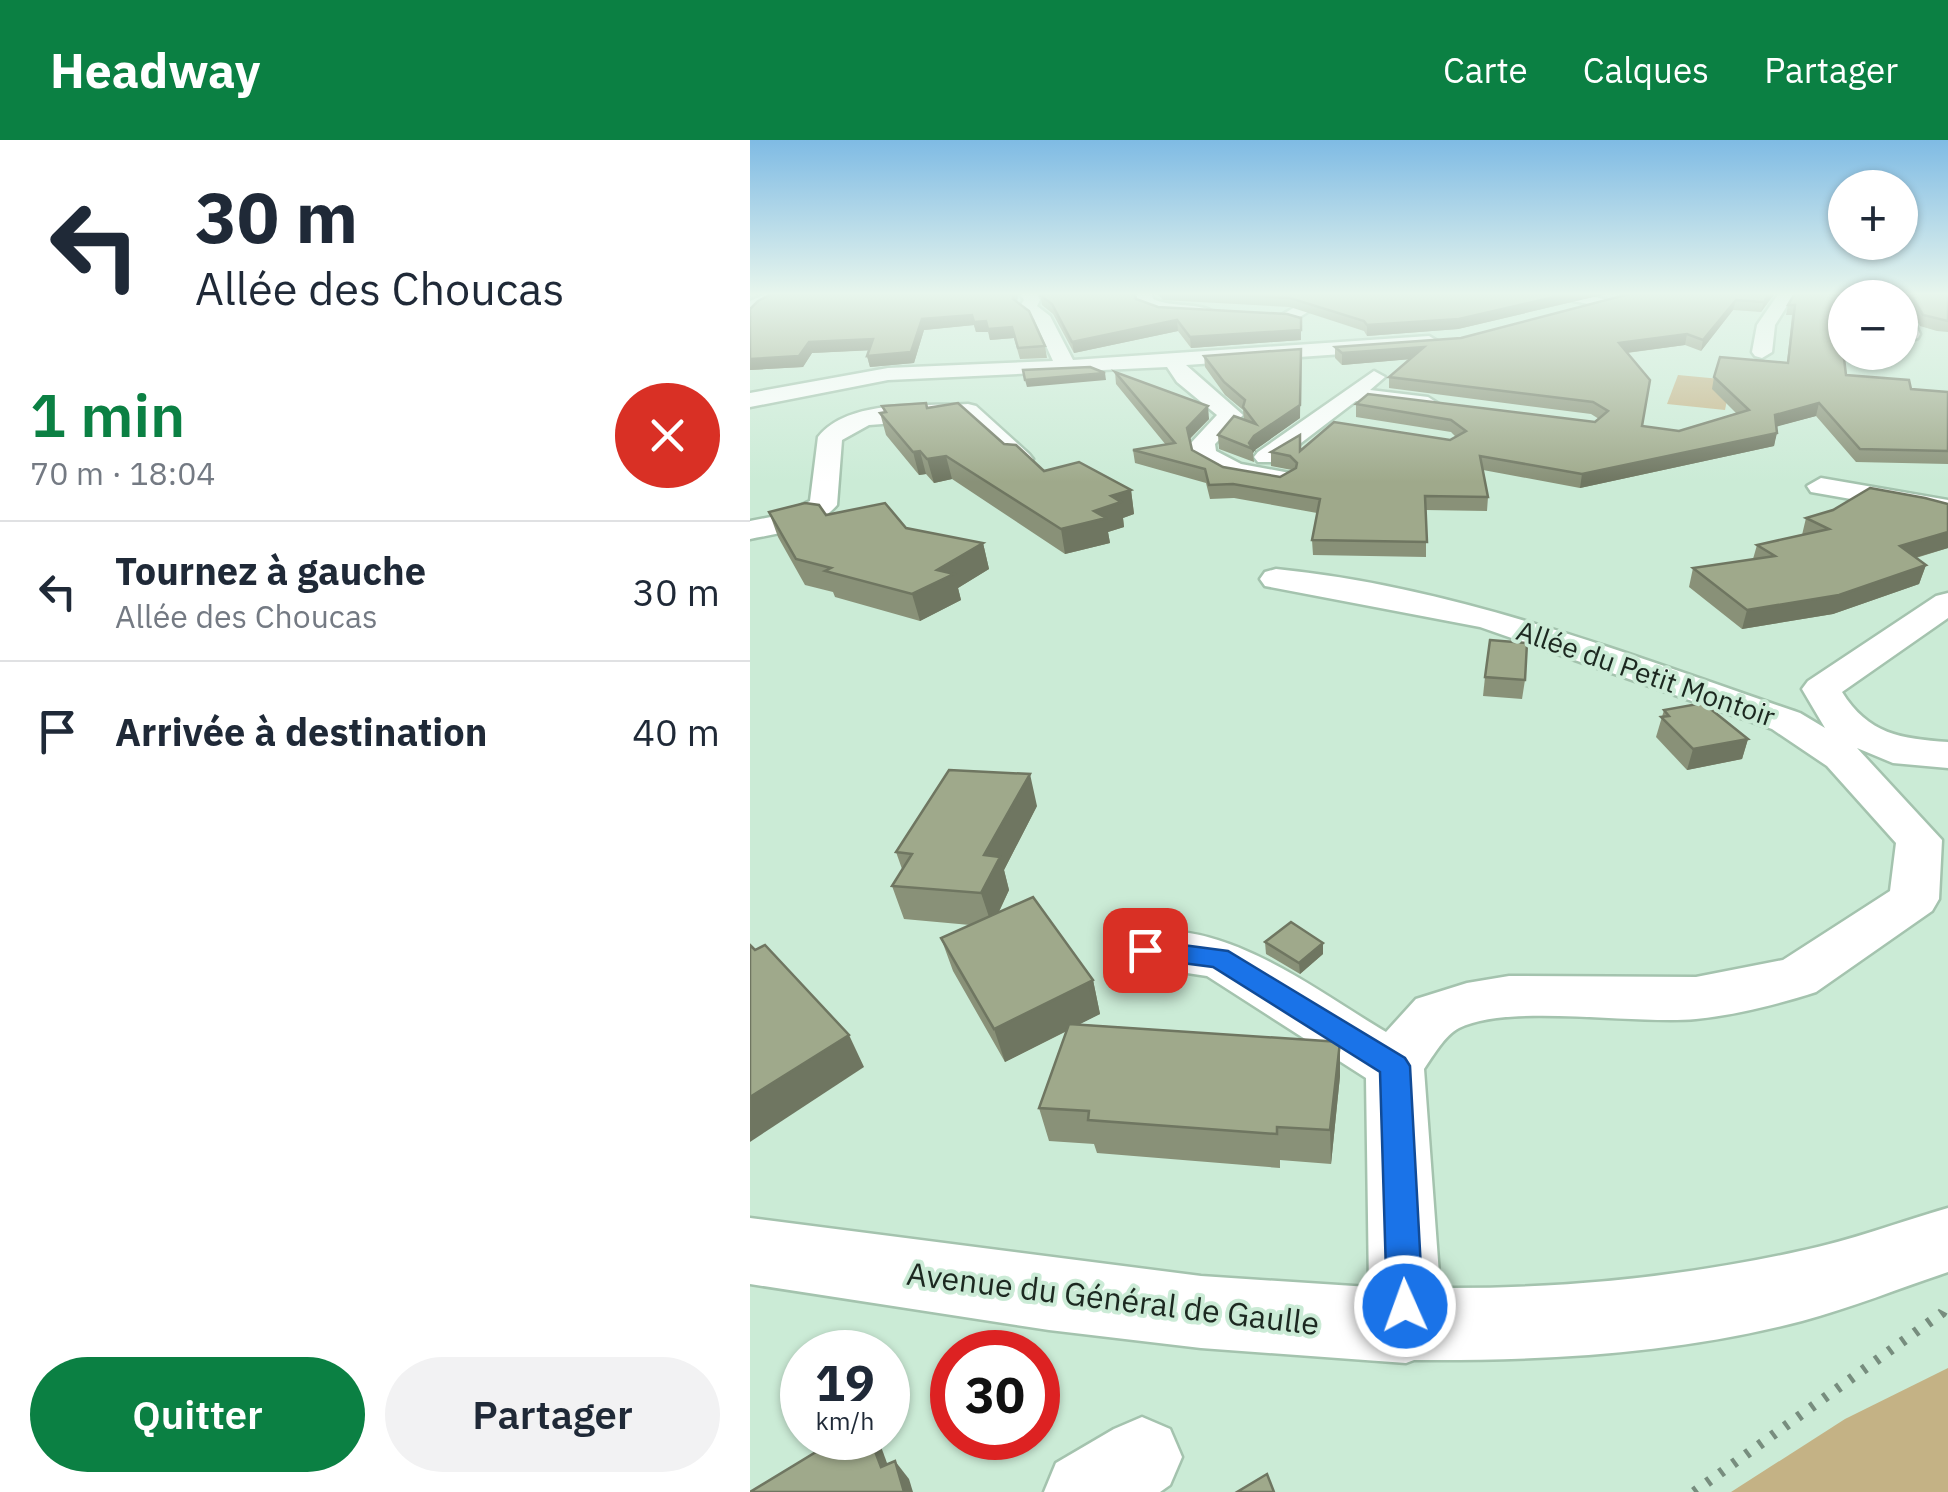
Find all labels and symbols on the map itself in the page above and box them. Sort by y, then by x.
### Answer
street label: Allée du Petit Montoir [1512,611,1780,735]
pin [1103,908,1188,993]
street label: Avenue du Général de Gaulle [904,1252,1322,1344]
position arrow [1353,1254,1457,1358]
speed limit sign: 30 [930,1330,1060,1460]

